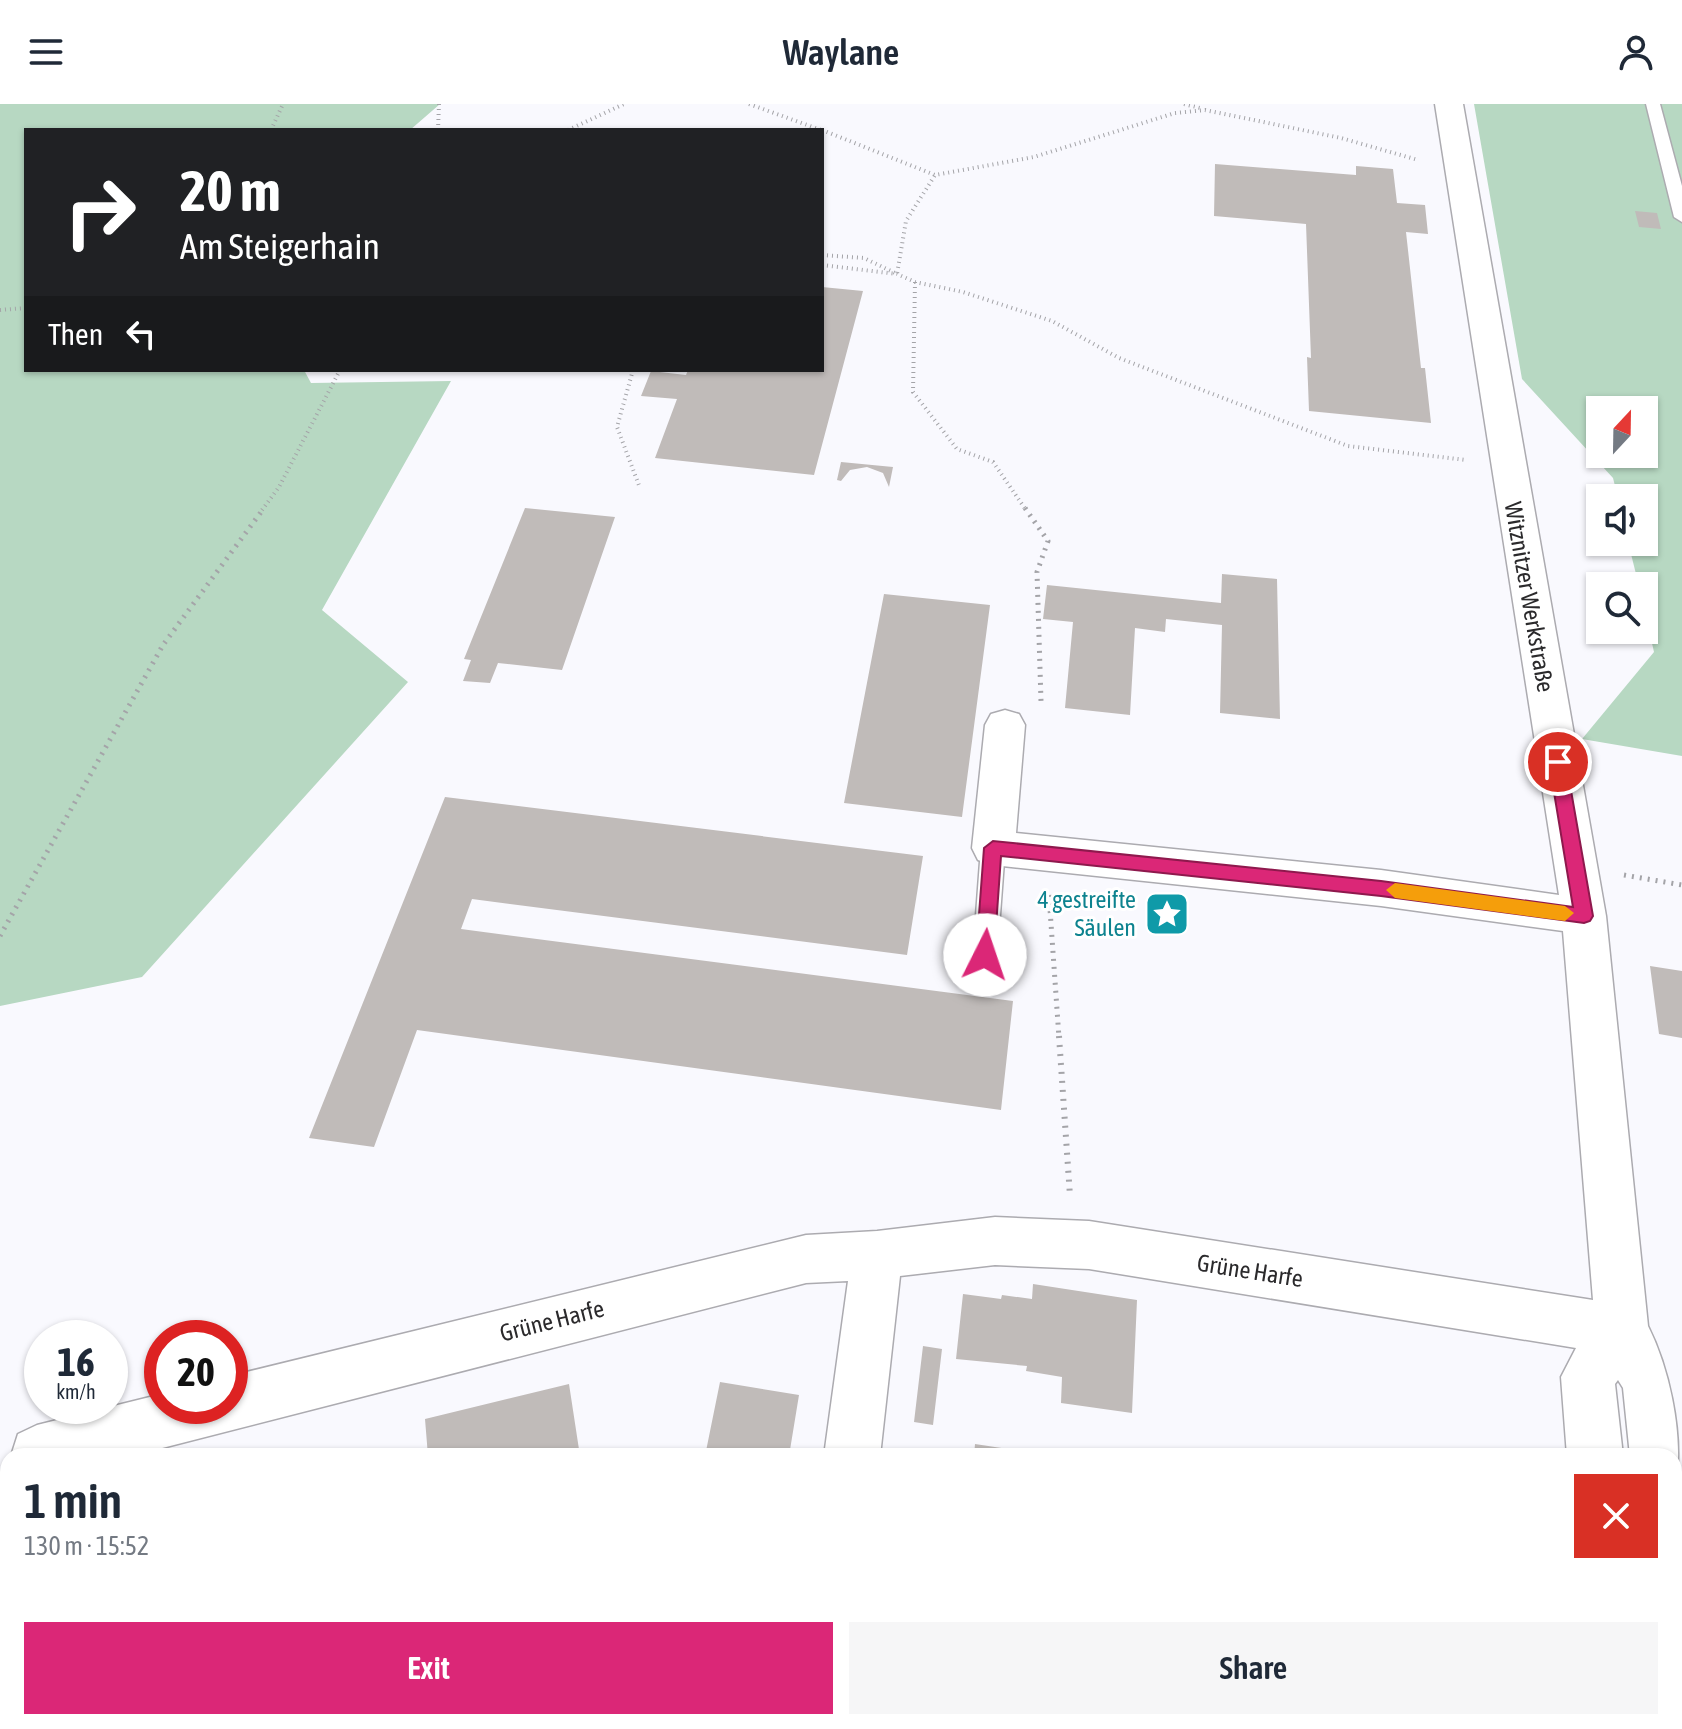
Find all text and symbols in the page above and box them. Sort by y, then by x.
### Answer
icon: menu [24,30,68,74]
icon: person [1614,30,1658,74]
text: Waylane [783,31,899,73]
text: 20 m [180,159,281,223]
icon: right [48,160,152,264]
text: Am Steigerhain [180,225,380,267]
icon: left [119,312,163,356]
text: Then [48,317,103,351]
north arrow [1586,396,1658,468]
map controls [1586,396,1658,644]
button: sound [1586,484,1658,556]
street label: Witznitzer Werkstraße [1499,500,1560,694]
button: search [1586,572,1658,644]
pin [1524,728,1592,796]
icon: arrive [1536,740,1580,784]
place label: 4 gestreifte Säulen [1038,886,1136,941]
place icon: 4 gestreifte Säulen [1143,890,1191,938]
position arrow [943,913,1027,997]
street label: Grüne Harfe [1195,1249,1305,1292]
street label: Grüne Harfe [497,1295,607,1347]
speed limit sign: 20 [144,1320,248,1424]
text: 16 [57,1339,95,1384]
text: km/h [56,1380,96,1403]
text: 1 min [24,1473,122,1528]
button: close [1574,1474,1658,1558]
text: 130 m · 15:52 [24,1531,149,1561]
button: Exit [24,1622,833,1714]
button: Share [849,1622,1658,1714]

